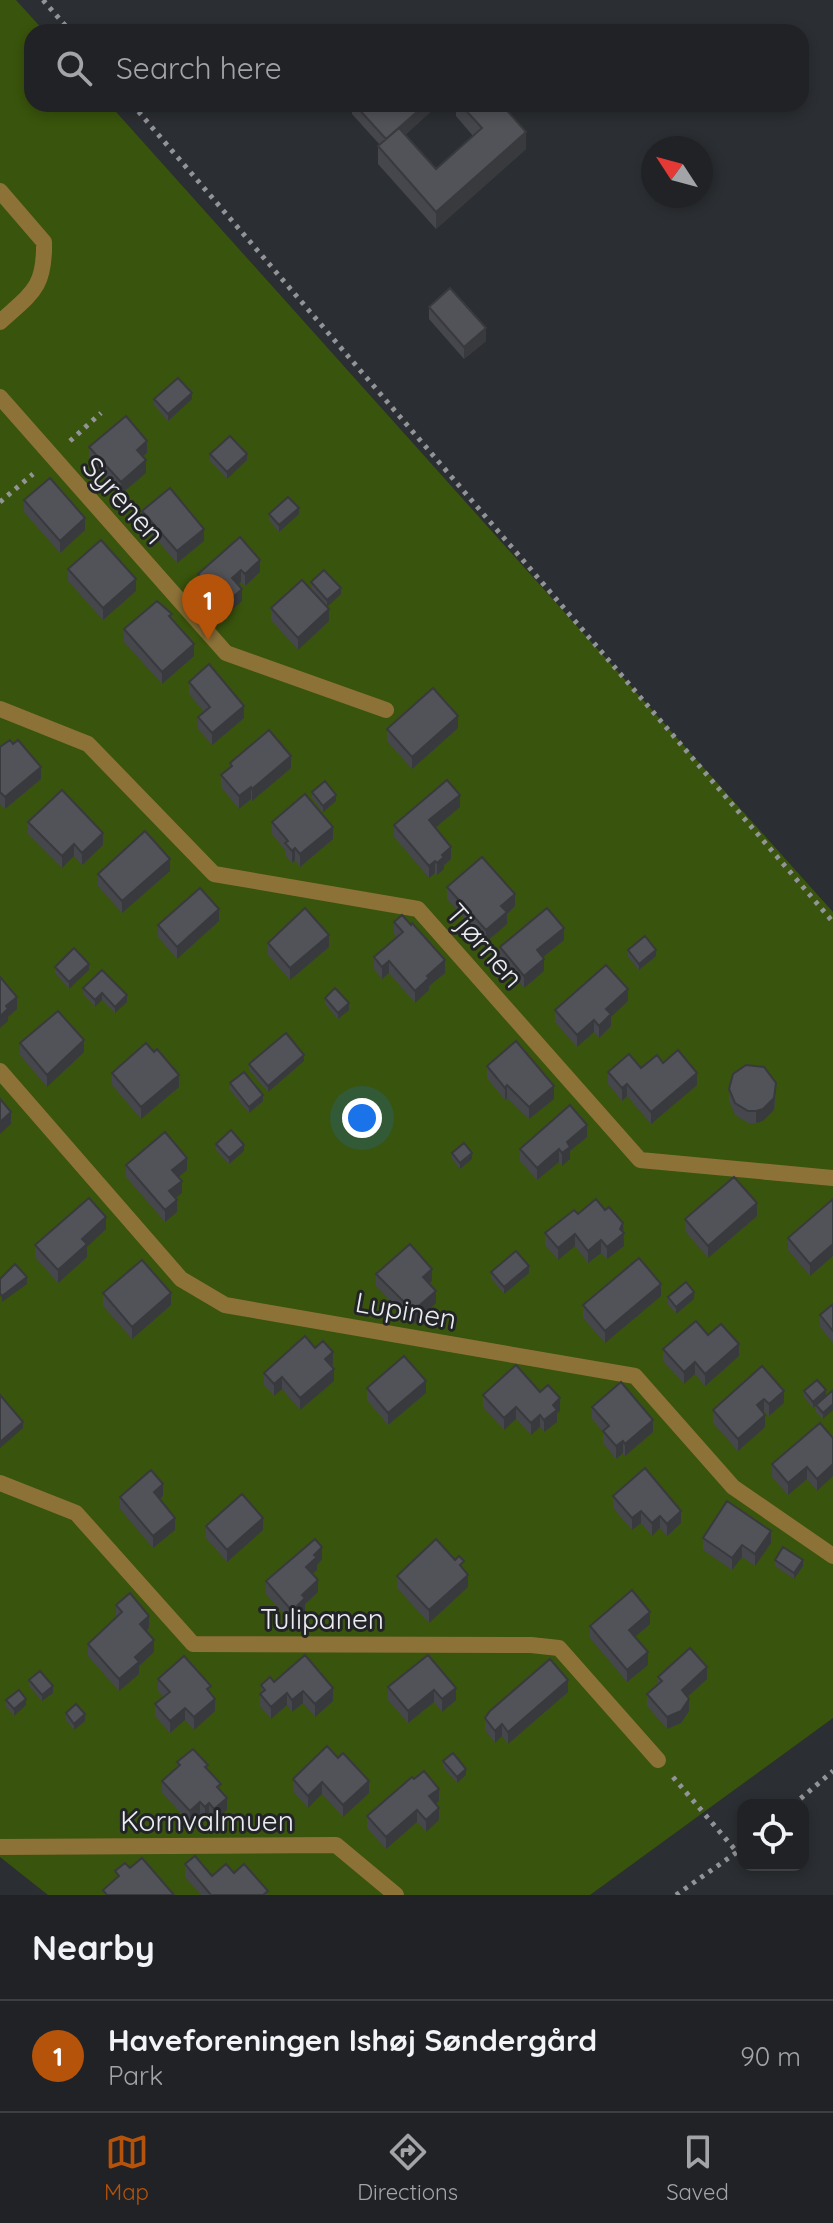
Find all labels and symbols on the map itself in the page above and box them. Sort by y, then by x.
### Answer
north arrow [641,136,713,208]
street label: Syrenen [76,449,172,551]
pin: 1 [182,574,234,640]
street label: Tjørnen [439,896,531,994]
your location [342,1098,382,1138]
street label: Lupinen [353,1284,459,1336]
street label: Tulipanen [260,1601,384,1636]
street label: Kornvalmuen [120,1803,294,1838]

